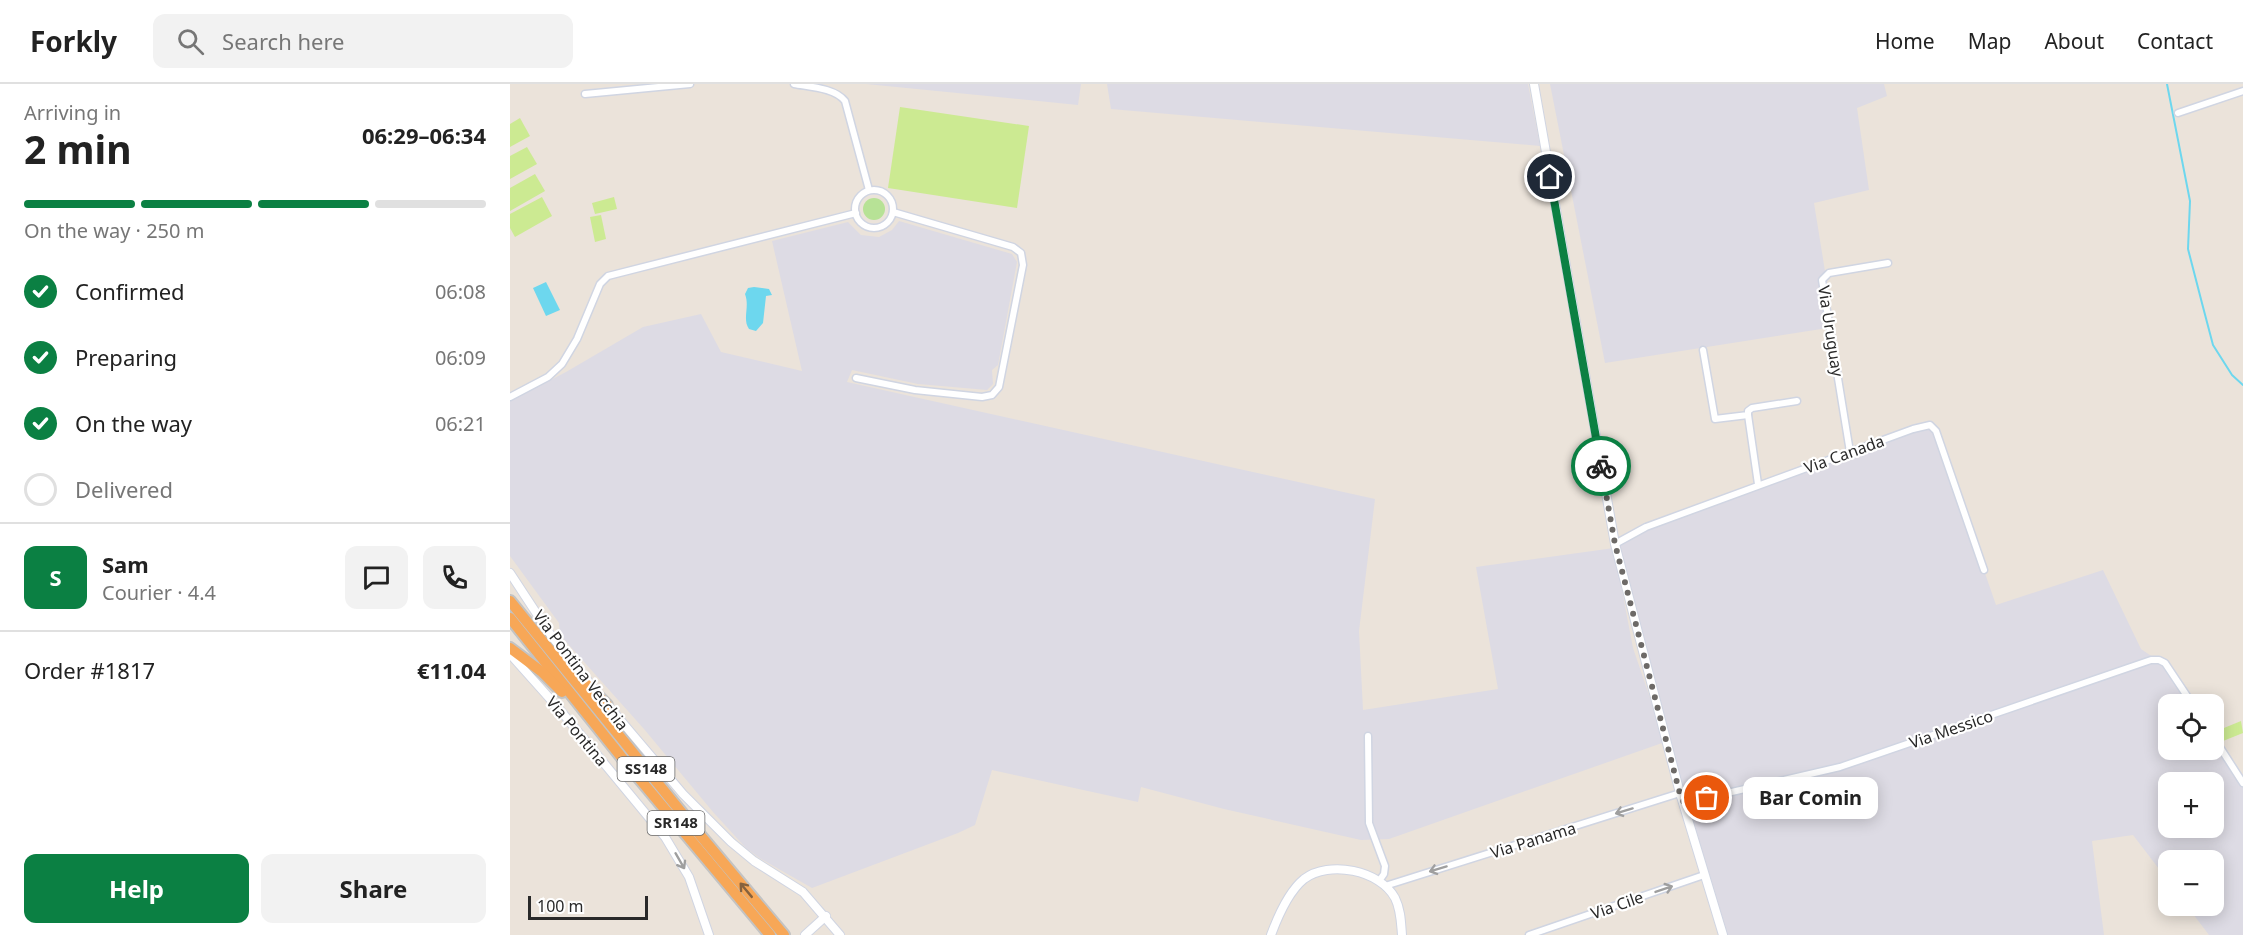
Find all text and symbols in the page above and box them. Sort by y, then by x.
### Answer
search box [153,14,573,68]
text: Forkly [30,22,117,60]
icon: search [174,25,207,58]
text: Search here [222,26,345,56]
text: Home [1875,27,1935,55]
text: Map [1968,27,2011,55]
text: About [2044,27,2104,55]
text: Contact [2137,27,2213,55]
text: Arriving in [24,99,121,126]
text: 06:29–06:34 [362,120,486,150]
text: 2 min [24,122,131,175]
pin [1524,151,1575,202]
icon: home [1533,160,1566,193]
text: On the way · 250 m [24,217,204,244]
icon: check [24,275,57,308]
text: Confirmed [75,276,185,306]
text: 06:08 [435,278,486,305]
street label: Via Uruguay [1813,284,1849,379]
icon: check [24,341,57,374]
text: Preparing [75,342,177,372]
text: 06:09 [435,344,486,371]
icon: check [24,407,57,440]
text: On the way [75,408,192,438]
text: 06:21 [435,410,486,437]
street label: Via Canada [1801,429,1887,479]
courier [1571,436,1631,496]
icon: bike [1585,450,1618,483]
text: Delivered [75,474,173,504]
button: chat [345,546,408,609]
button: phone [423,546,486,609]
text: Sam [102,549,149,579]
text: S [49,562,62,592]
text: Courier · 4.4 [102,579,216,606]
street label: Via Pontina Vecchia [529,606,633,734]
text: Order #1817 [24,655,155,685]
text: €11.04 [417,655,486,685]
street label: Via Pontina [542,692,612,770]
map controls [2158,694,2224,916]
button: locate [2158,694,2224,760]
street label: Via Messico [1906,704,1996,754]
road number: SS148 [618,757,674,781]
pin [1681,772,1732,823]
button: + [2158,772,2224,838]
callout: Bar Comin [1743,777,1878,819]
icon: bag [1690,781,1723,814]
text: Bar Comin [1759,784,1862,811]
one-way arrow [1615,806,1634,817]
road number: SR148 [648,811,705,835]
street label: Via Panama [1488,817,1578,863]
button: − [2158,850,2224,916]
one-way arrow [674,852,686,869]
button: Help [24,854,249,923]
button: Share [261,854,486,923]
one-way arrow [1429,864,1448,875]
one-way arrow [740,882,753,898]
one-way arrow [1654,883,1673,894]
street label: Via Cile [1588,886,1646,924]
scale bar [528,893,648,920]
text: 100 m [537,895,584,917]

